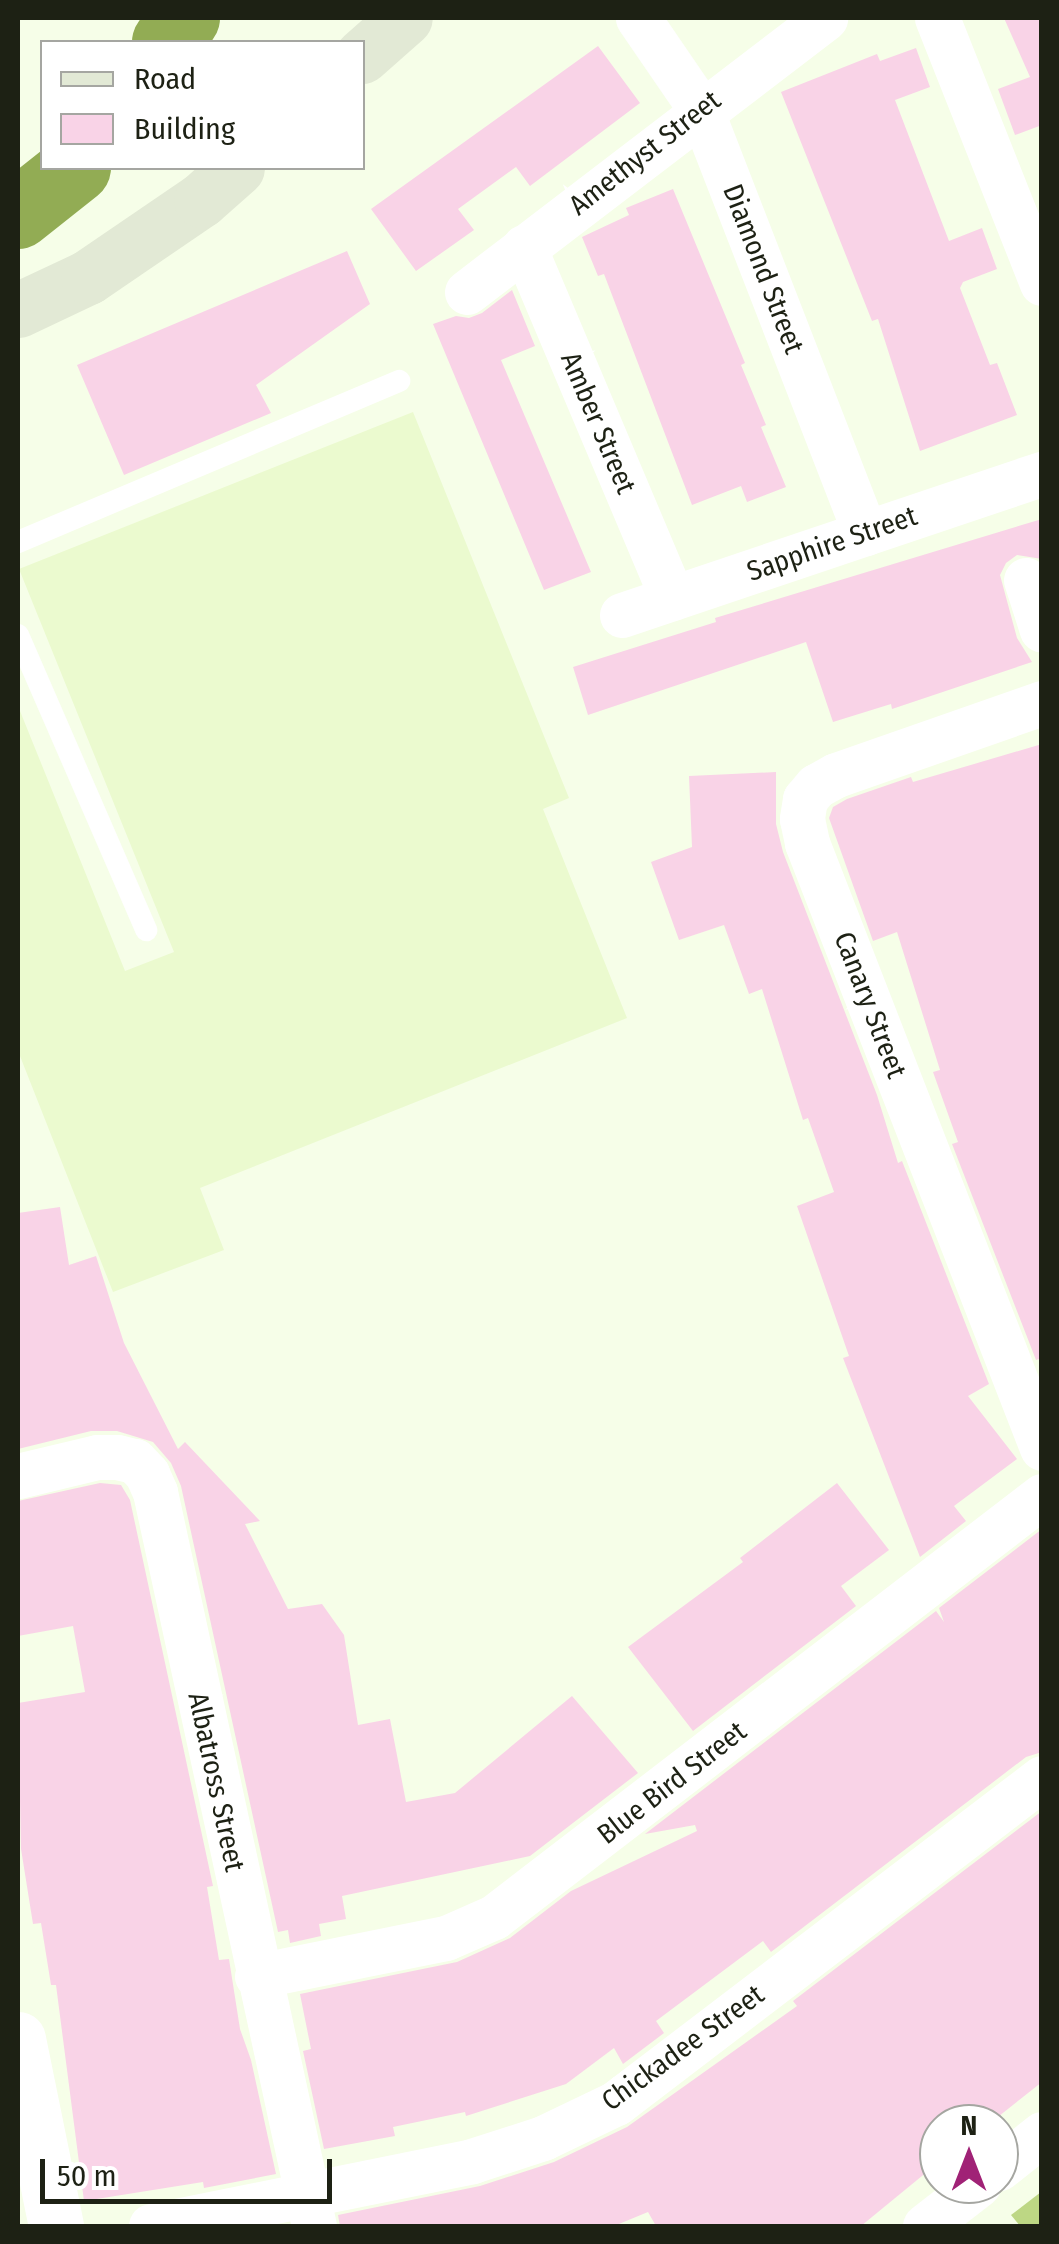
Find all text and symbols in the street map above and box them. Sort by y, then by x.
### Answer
legend [40,40,365,170]
text: Road [134,61,196,97]
street label: Amethyst Street [563,84,727,222]
text: Building [134,111,235,147]
street label: Diamond Street [715,180,811,358]
street label: Amber Street [553,347,643,499]
street label: Sapphire Street [743,499,921,589]
street label: Canary Street [827,927,913,1083]
street label: Albatross Street [181,1689,251,1875]
street label: Blue Bird Street [591,1714,753,1852]
street label: Chickadee Street [595,1978,771,2118]
north arrow [919,2104,1019,2204]
text: N [961,2109,977,2142]
scale bar [45,2139,338,2201]
text: 50 m [57,2158,117,2194]

